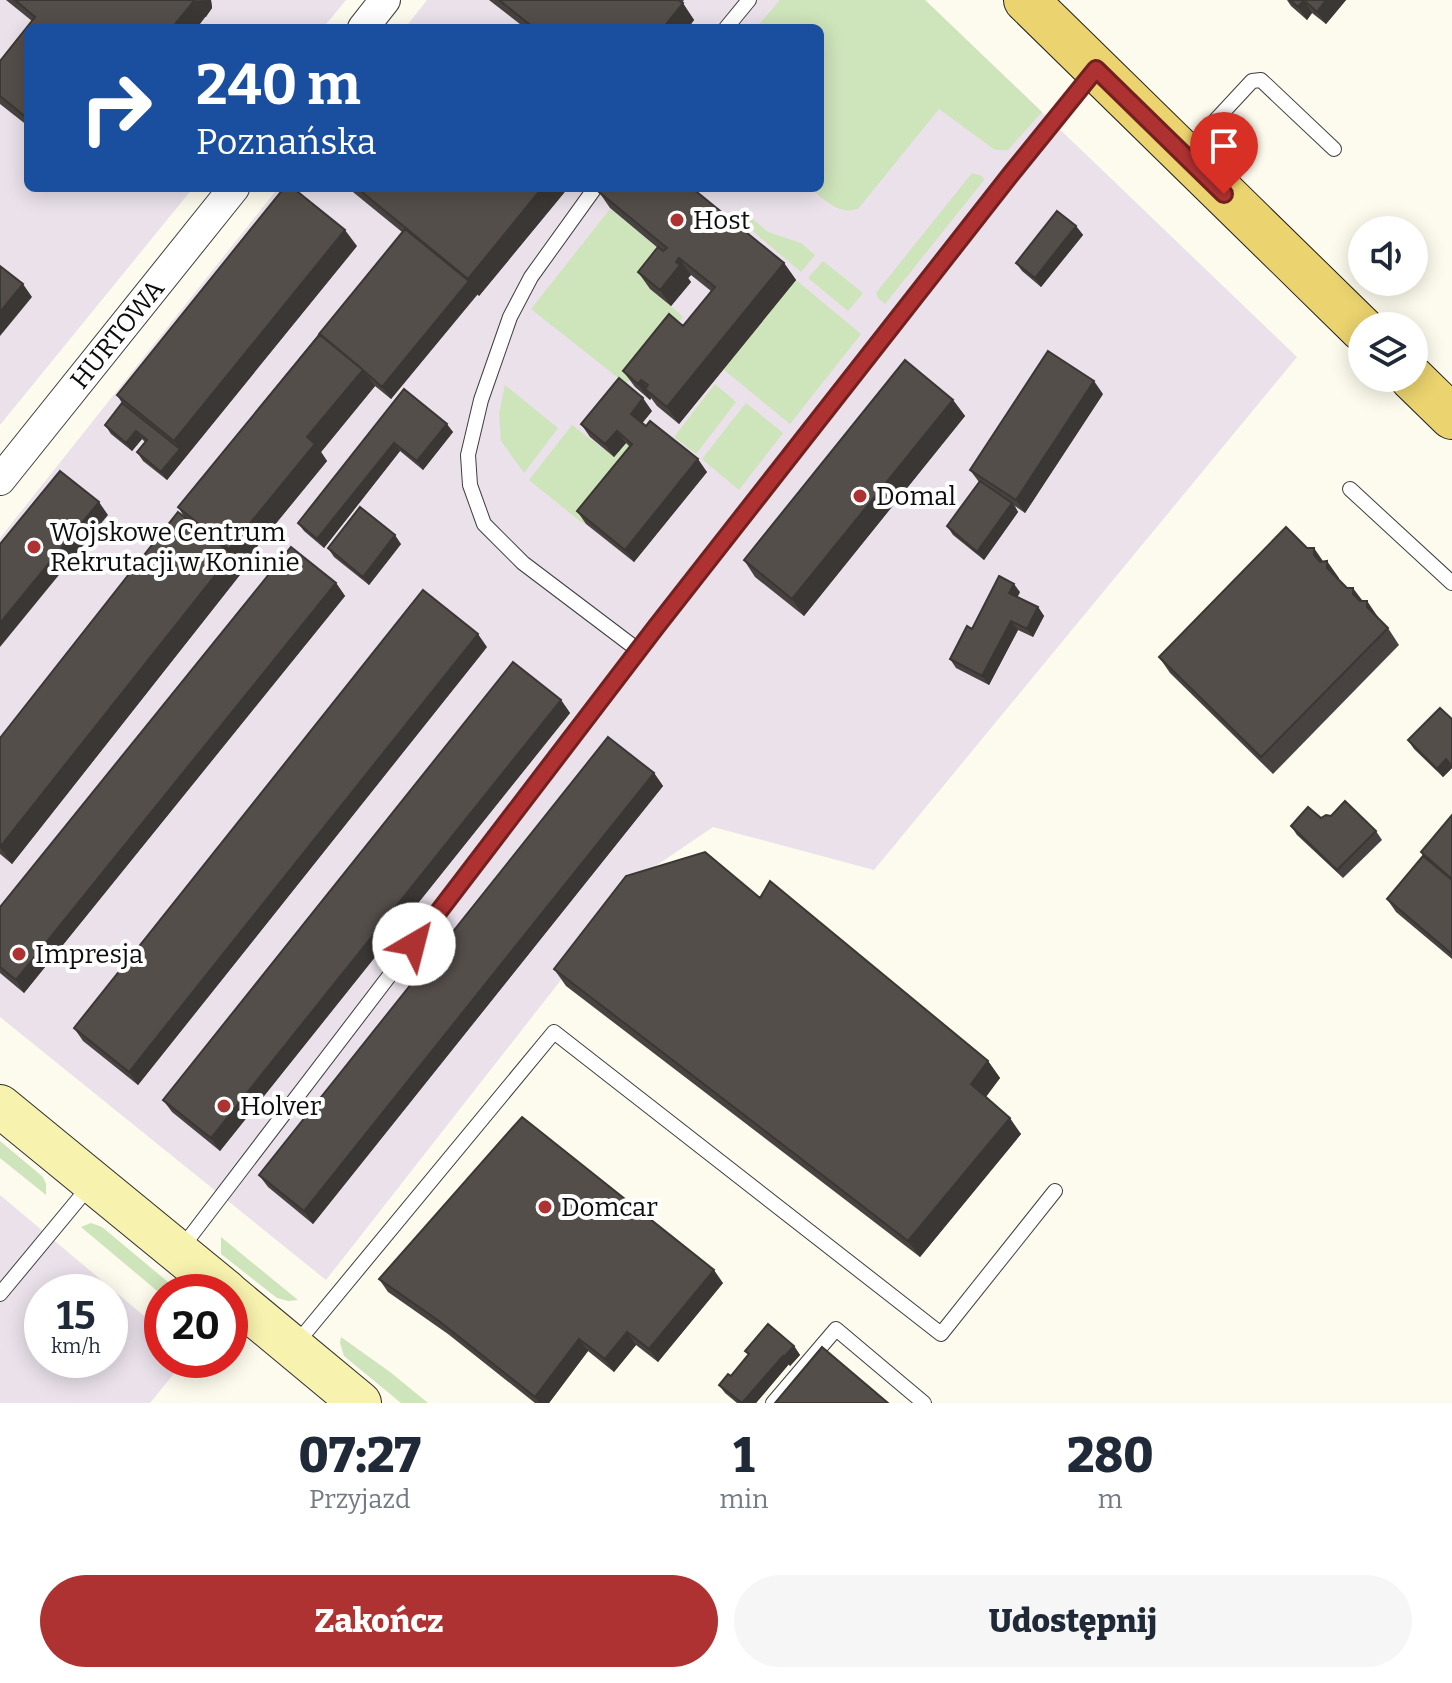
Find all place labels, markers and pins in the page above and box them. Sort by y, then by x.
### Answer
pin [1190,112,1258,194]
place label: Host [693,205,751,236]
marker: Host [668,211,686,229]
place label: Domal [876,481,956,512]
marker: Domal [851,487,869,505]
place label: Wojskowe Centrum Rekrutacji w Koninie [50,517,300,578]
marker: Wojskowe Centrum Rekrutacji w Koninie [25,538,43,556]
place label: Impresja [35,939,143,970]
marker: Impresja [10,945,28,963]
place label: Holver [240,1091,322,1122]
marker: Holver [215,1097,233,1115]
place label: Domcar [561,1192,658,1223]
marker: Domcar [536,1198,554,1216]

